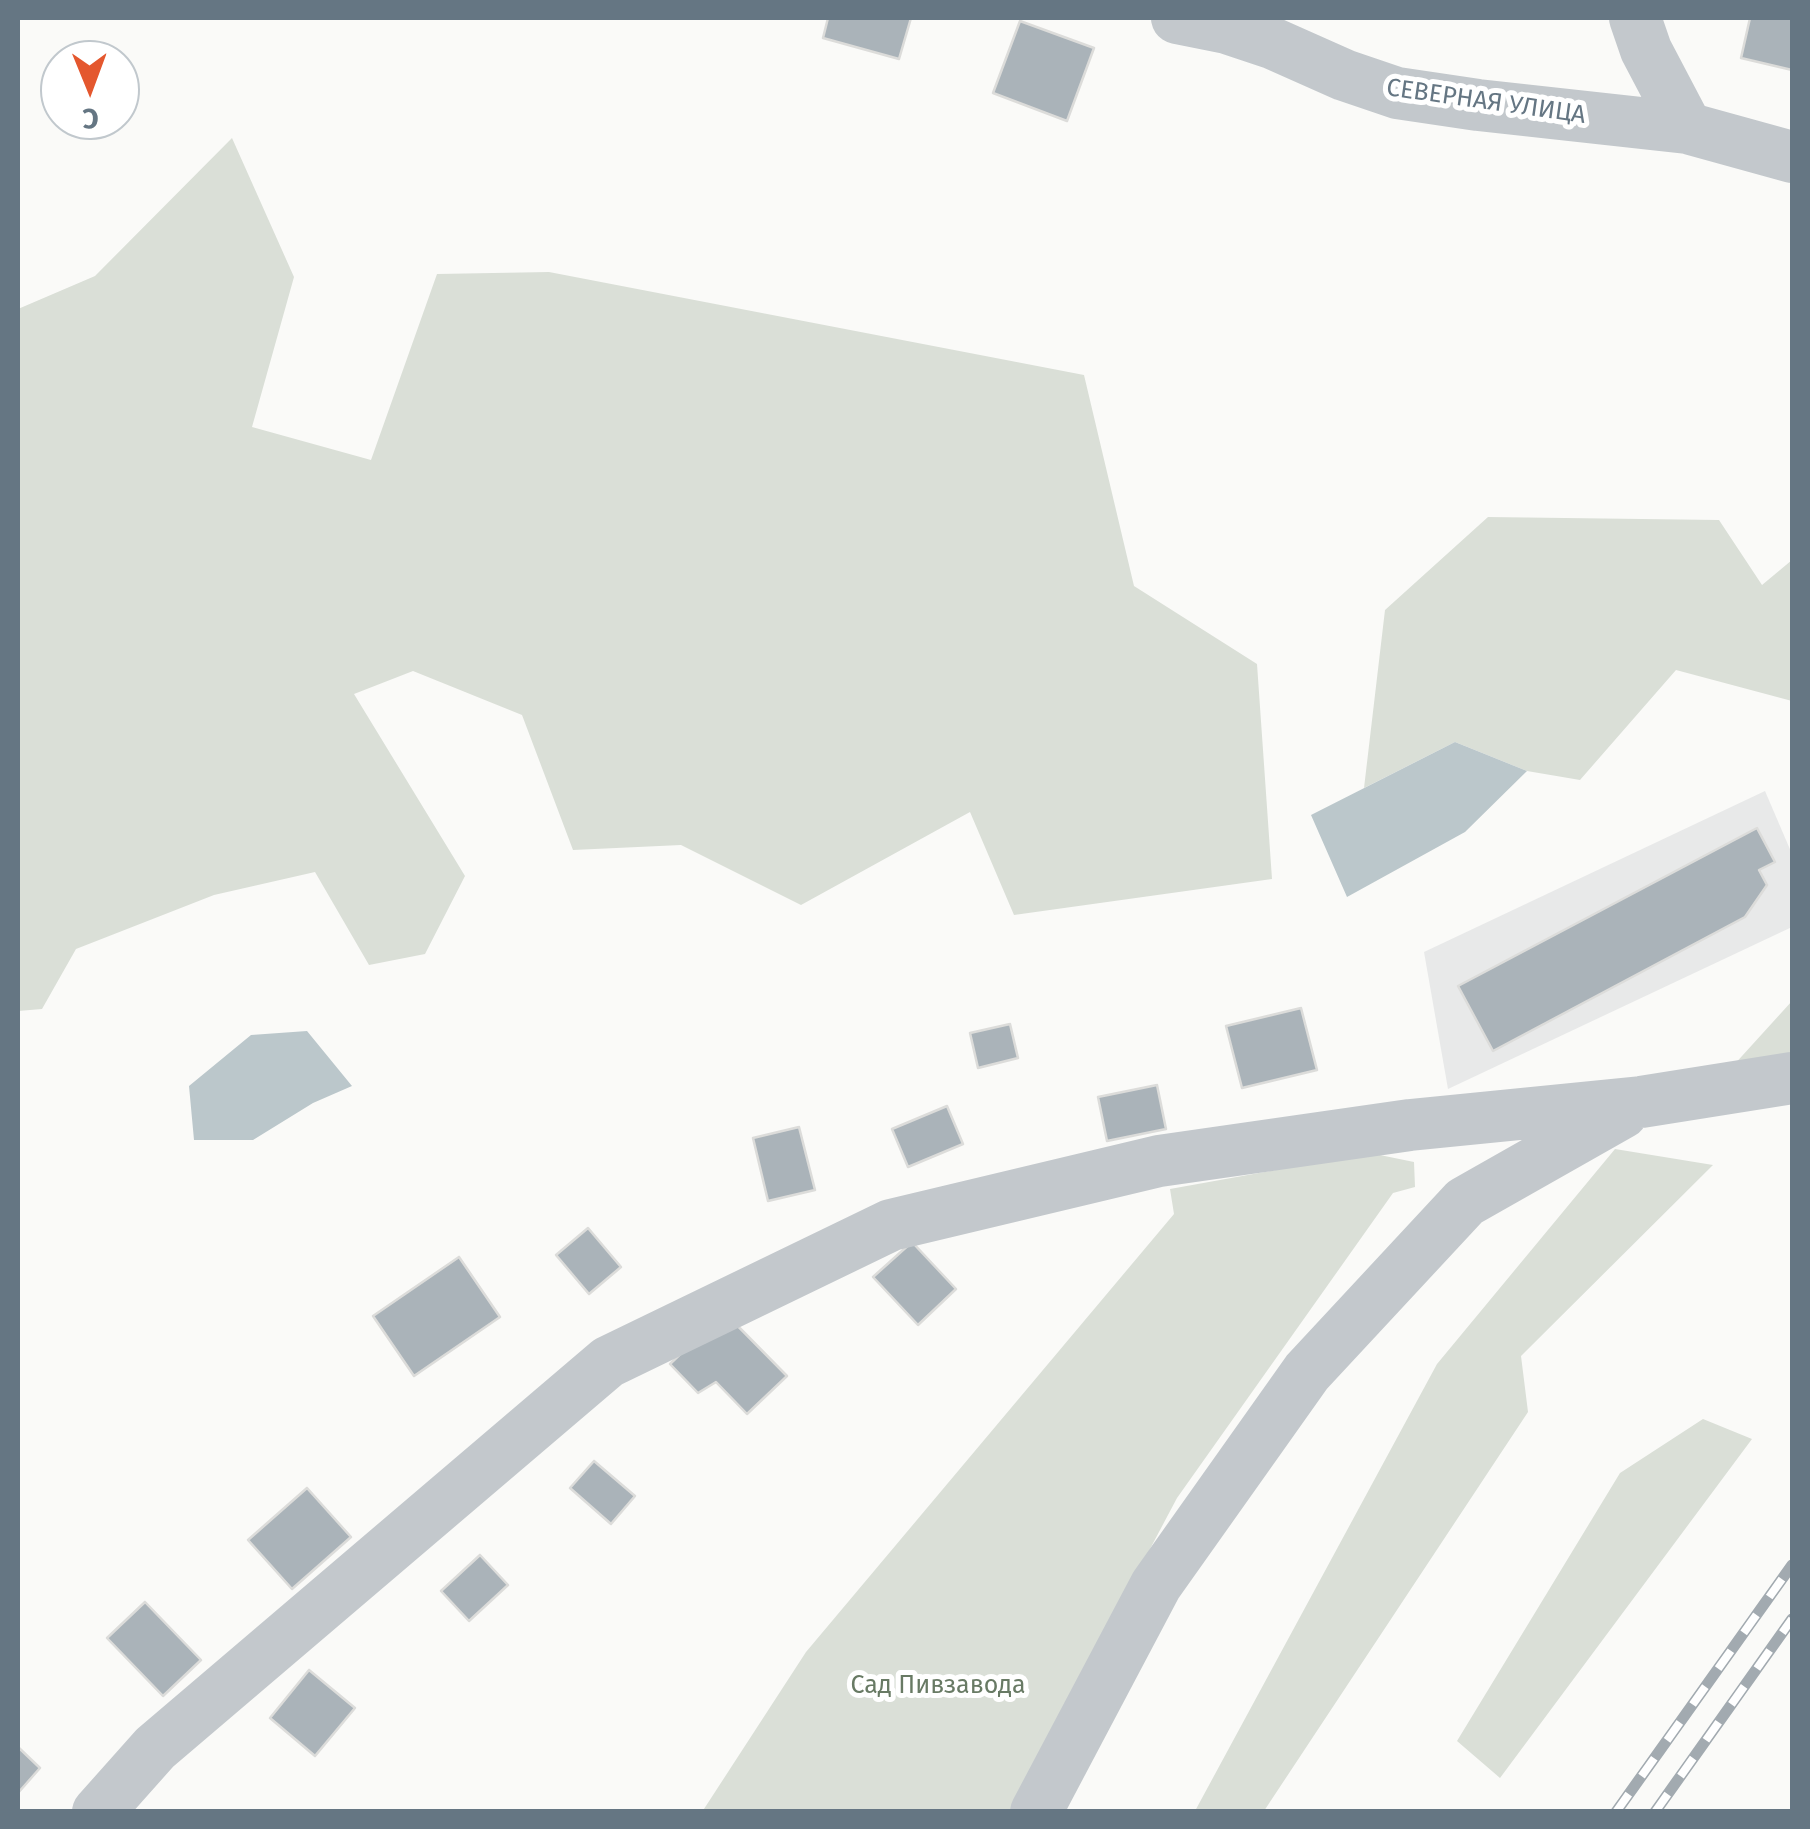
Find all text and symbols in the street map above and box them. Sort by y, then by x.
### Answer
north arrow [40,40,140,140]
street label: СЕВЕРНАЯ УЛИЦА [1384,73,1588,131]
text: С [82,102,99,135]
park label: Сад Пивзавода [850,1671,1026,1701]

